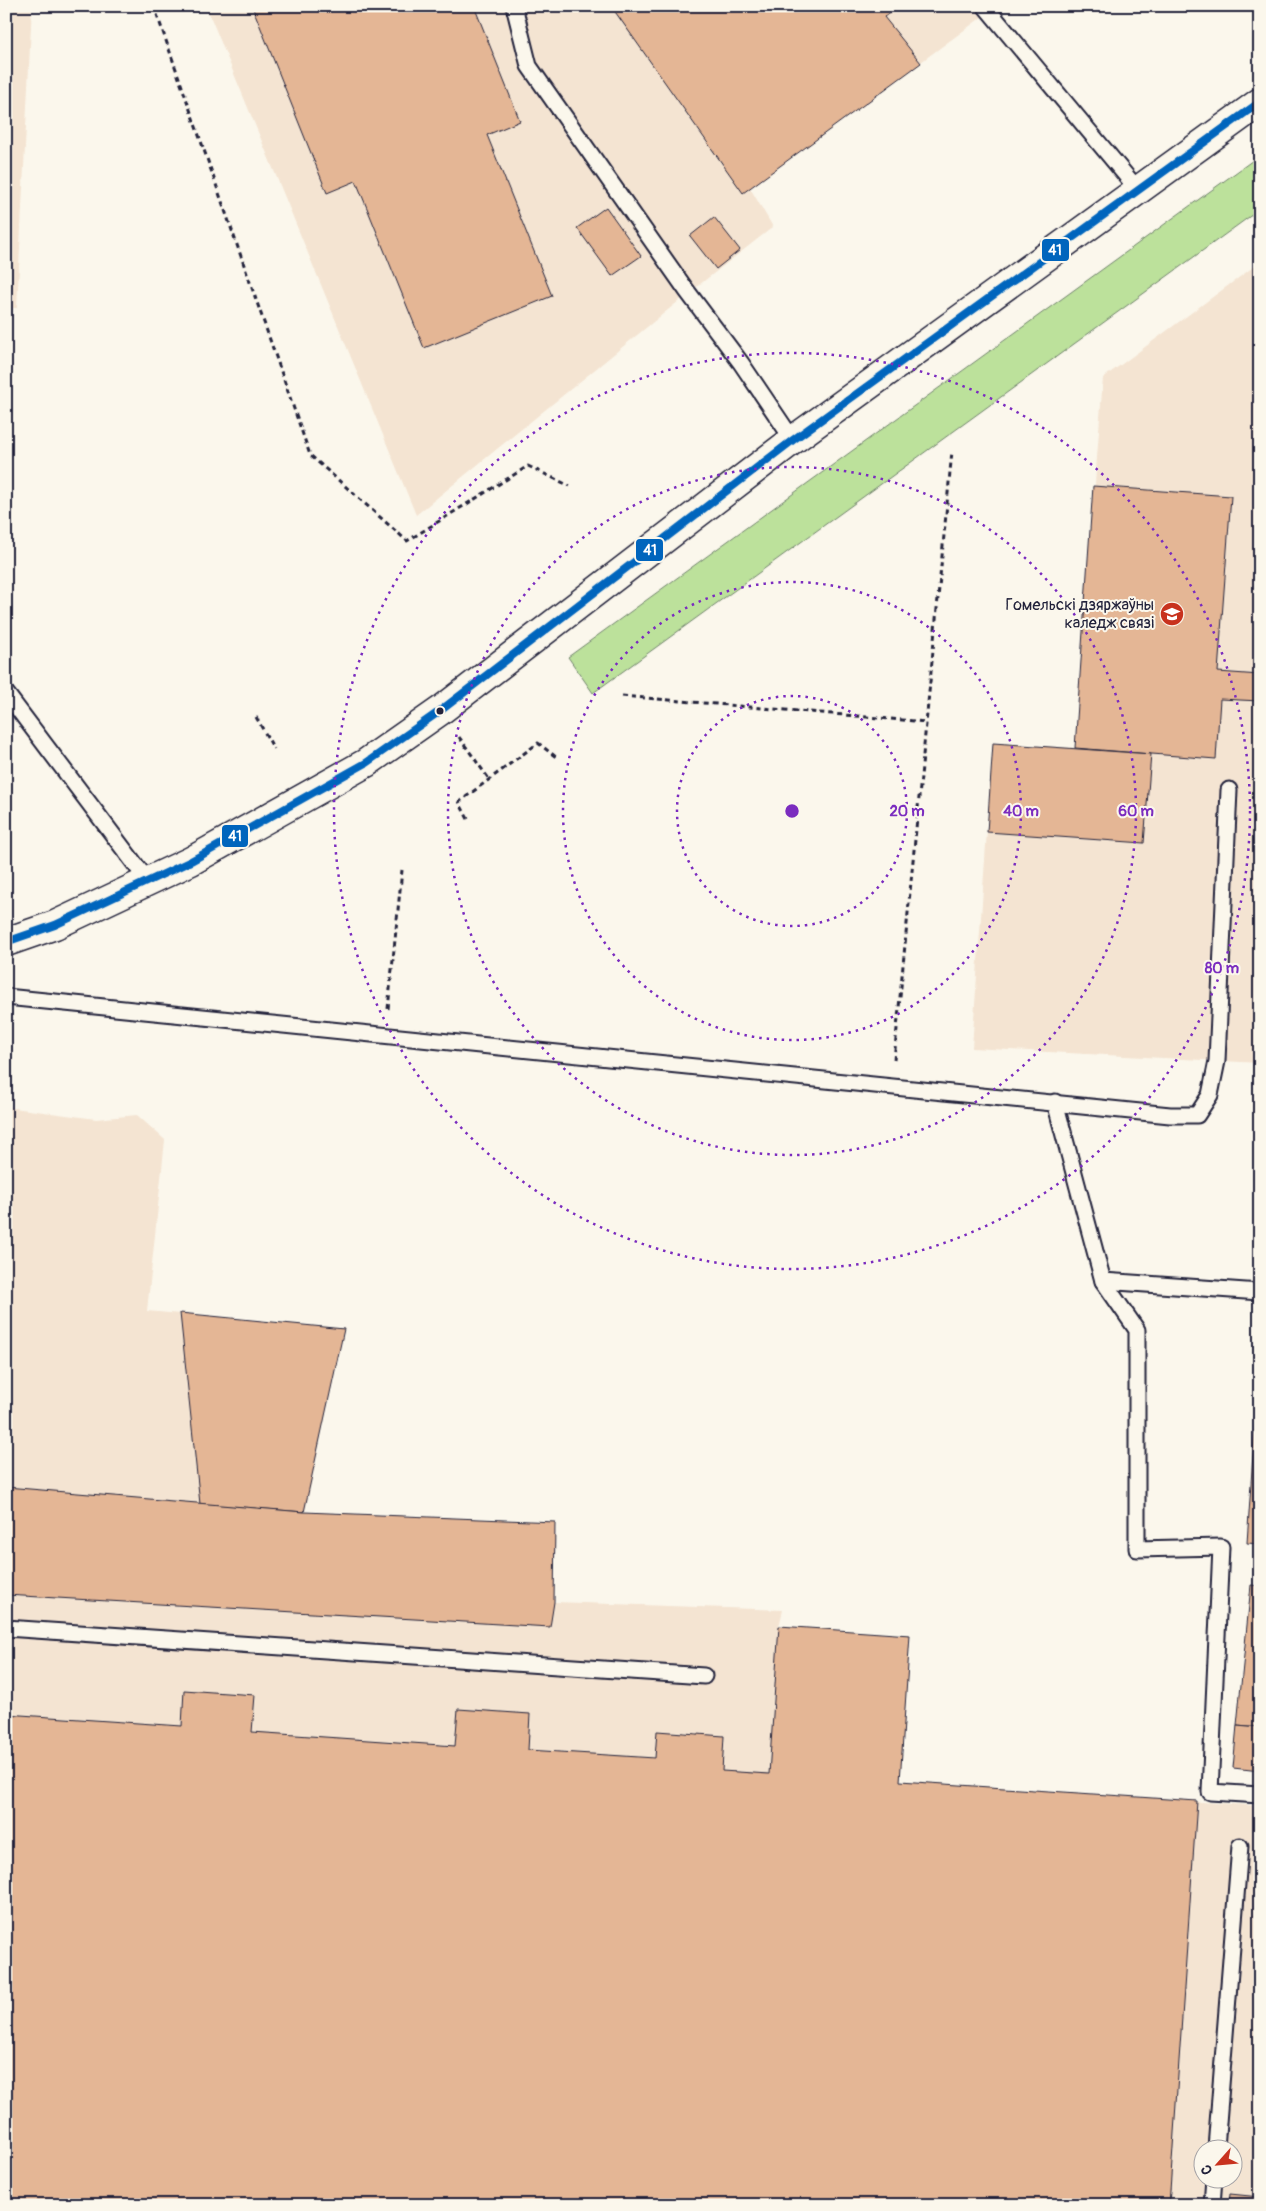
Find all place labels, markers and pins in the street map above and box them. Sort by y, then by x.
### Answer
place label: Гомельскі дзяржаўны каледж связі [1006,595,1154,633]
school or university icon: Гомельскі дзяржаўны каледж связі [1159,601,1185,627]
unlabelled marker [435,706,445,716]
centre of rings [783,802,801,820]

